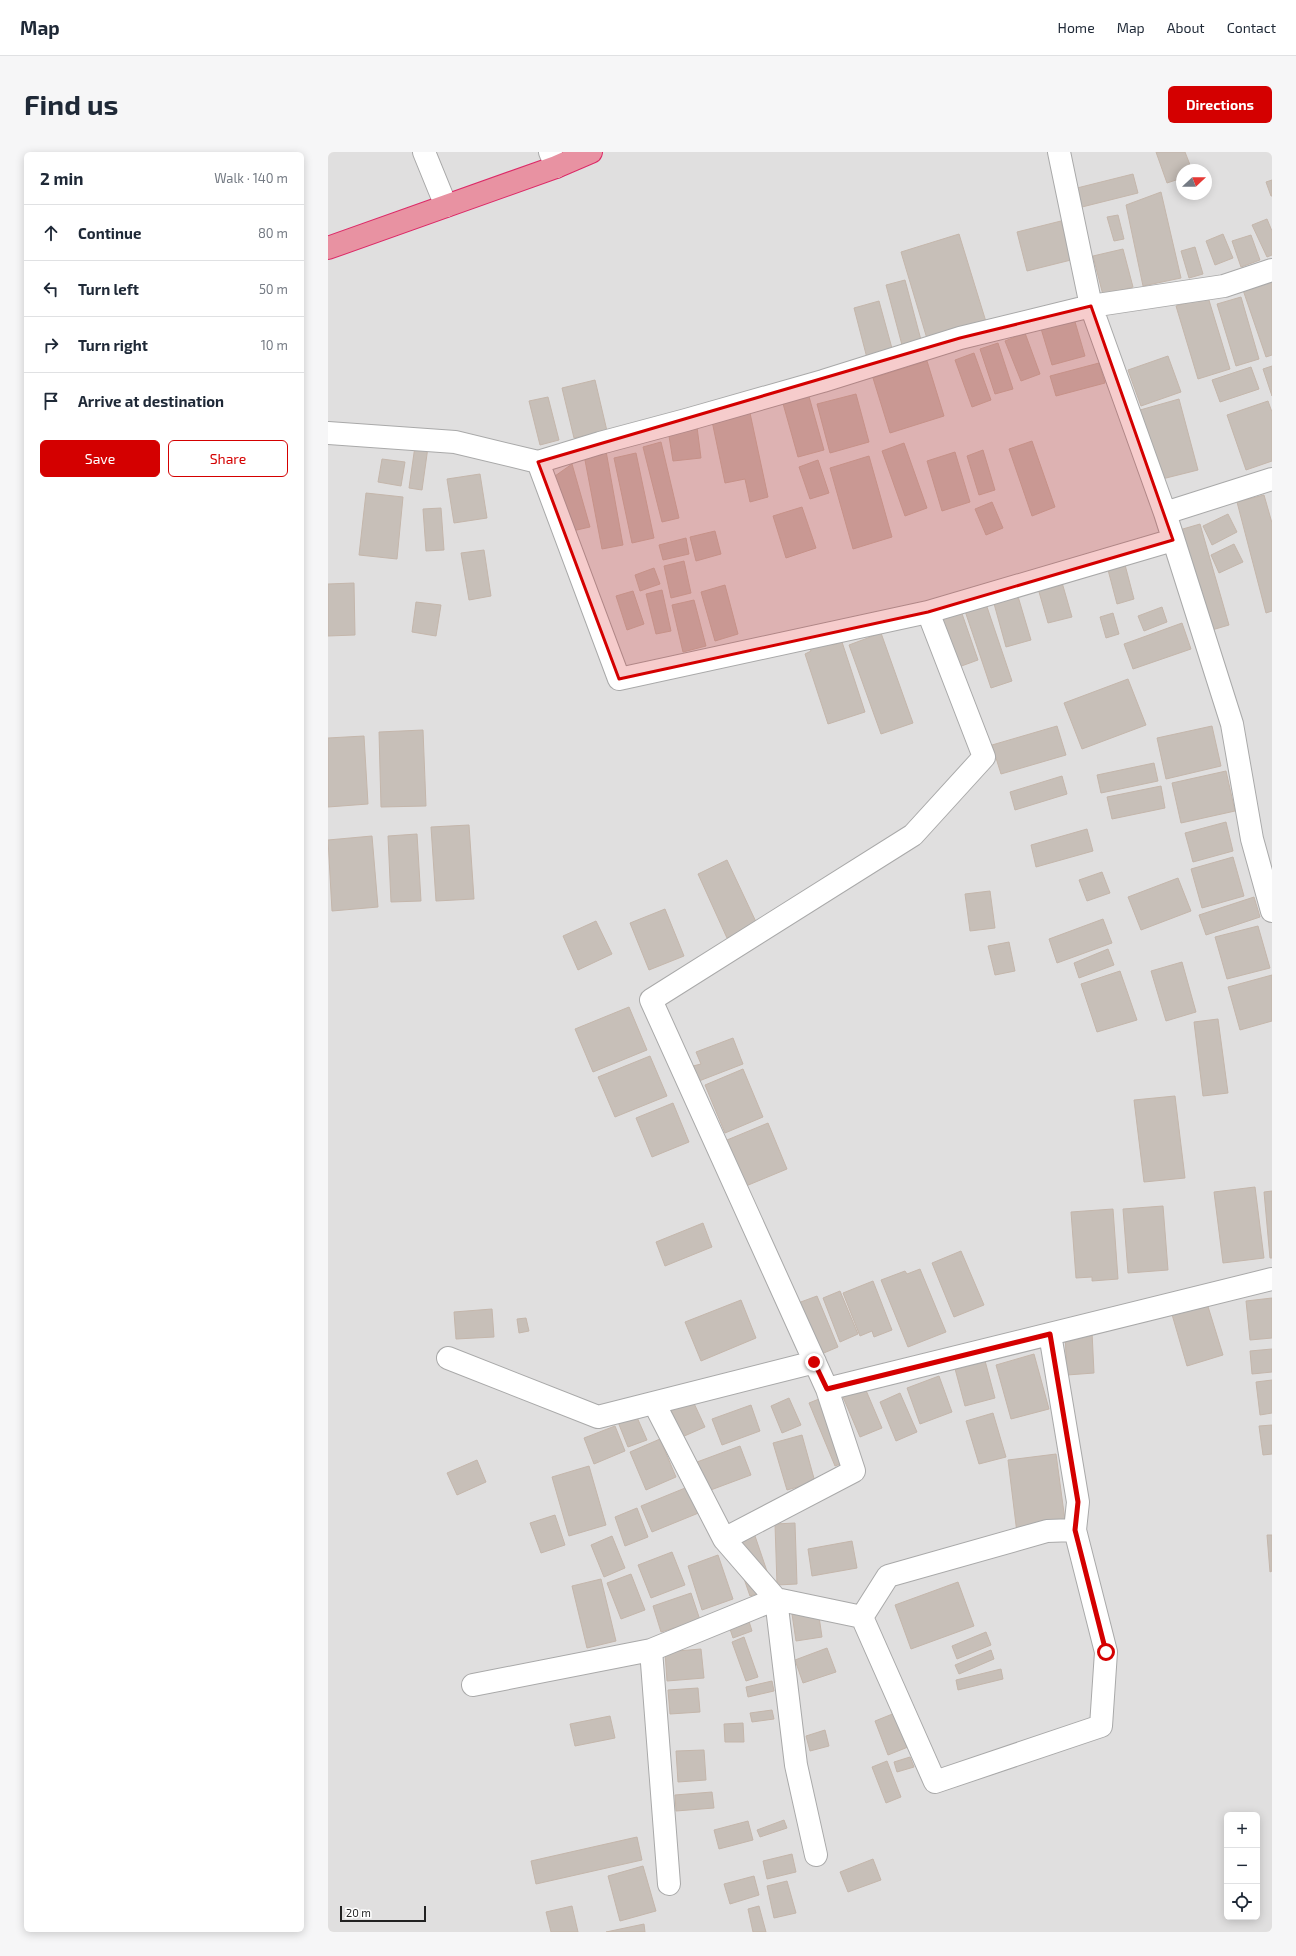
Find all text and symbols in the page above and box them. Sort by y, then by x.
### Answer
text: Map [20,16,60,39]
text: Home [1058,19,1095,36]
text: Map [1117,19,1145,36]
text: About [1167,19,1205,36]
text: Contact [1227,19,1276,36]
button: Directions [1168,86,1272,123]
text: Find us [24,87,118,121]
north arrow [1176,164,1212,200]
text: 2 min [40,168,83,188]
text: Walk · 140 m [214,170,288,186]
icon: ahead [40,222,62,244]
text: Continue [78,224,141,242]
text: 80 m [258,225,288,241]
icon: left [40,278,62,300]
text: Turn left [78,280,139,298]
text: 50 m [259,281,288,297]
icon: right [40,334,62,356]
text: Turn right [78,336,148,354]
text: 10 m [261,337,288,353]
icon: arrive [40,390,62,412]
text: Arrive at destination [78,392,224,410]
button: Save [40,440,160,477]
button: Share [168,440,288,477]
route end [805,1353,823,1371]
route start [1097,1643,1115,1661]
map controls [1224,1812,1260,1920]
button: + [1224,1812,1260,1848]
button: − [1224,1848,1260,1884]
button: locate [1224,1884,1260,1920]
scale bar [340,1904,426,1923]
text: 20 m [346,1906,371,1919]

